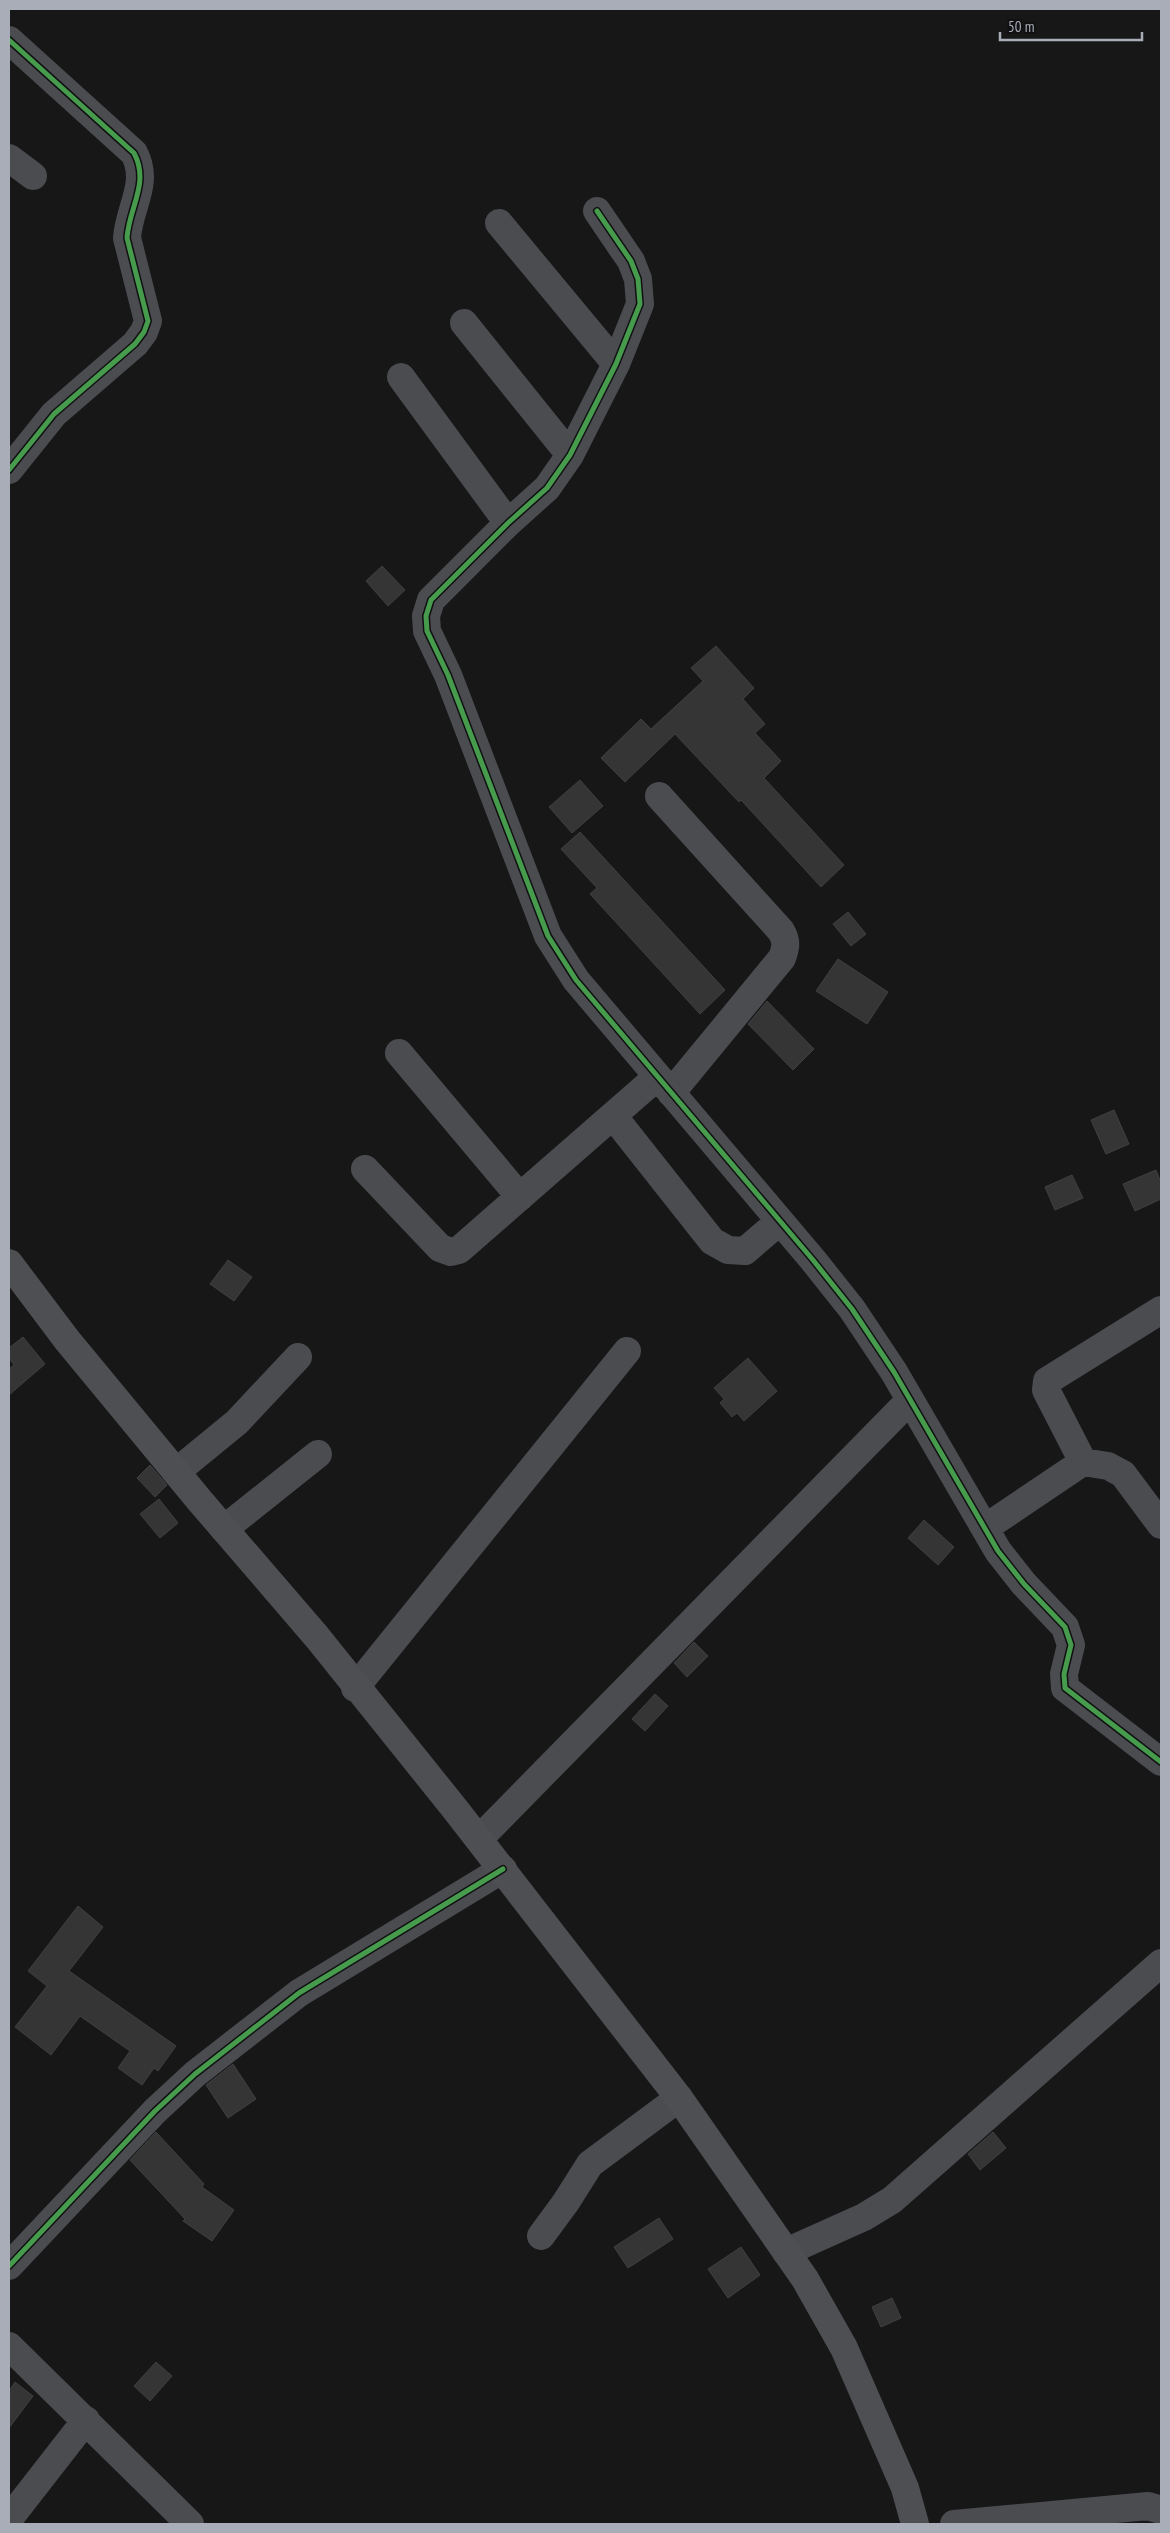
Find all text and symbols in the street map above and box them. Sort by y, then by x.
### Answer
scale bar [1000,10,1142,42]
text: 50 m [1008,17,1034,36]

